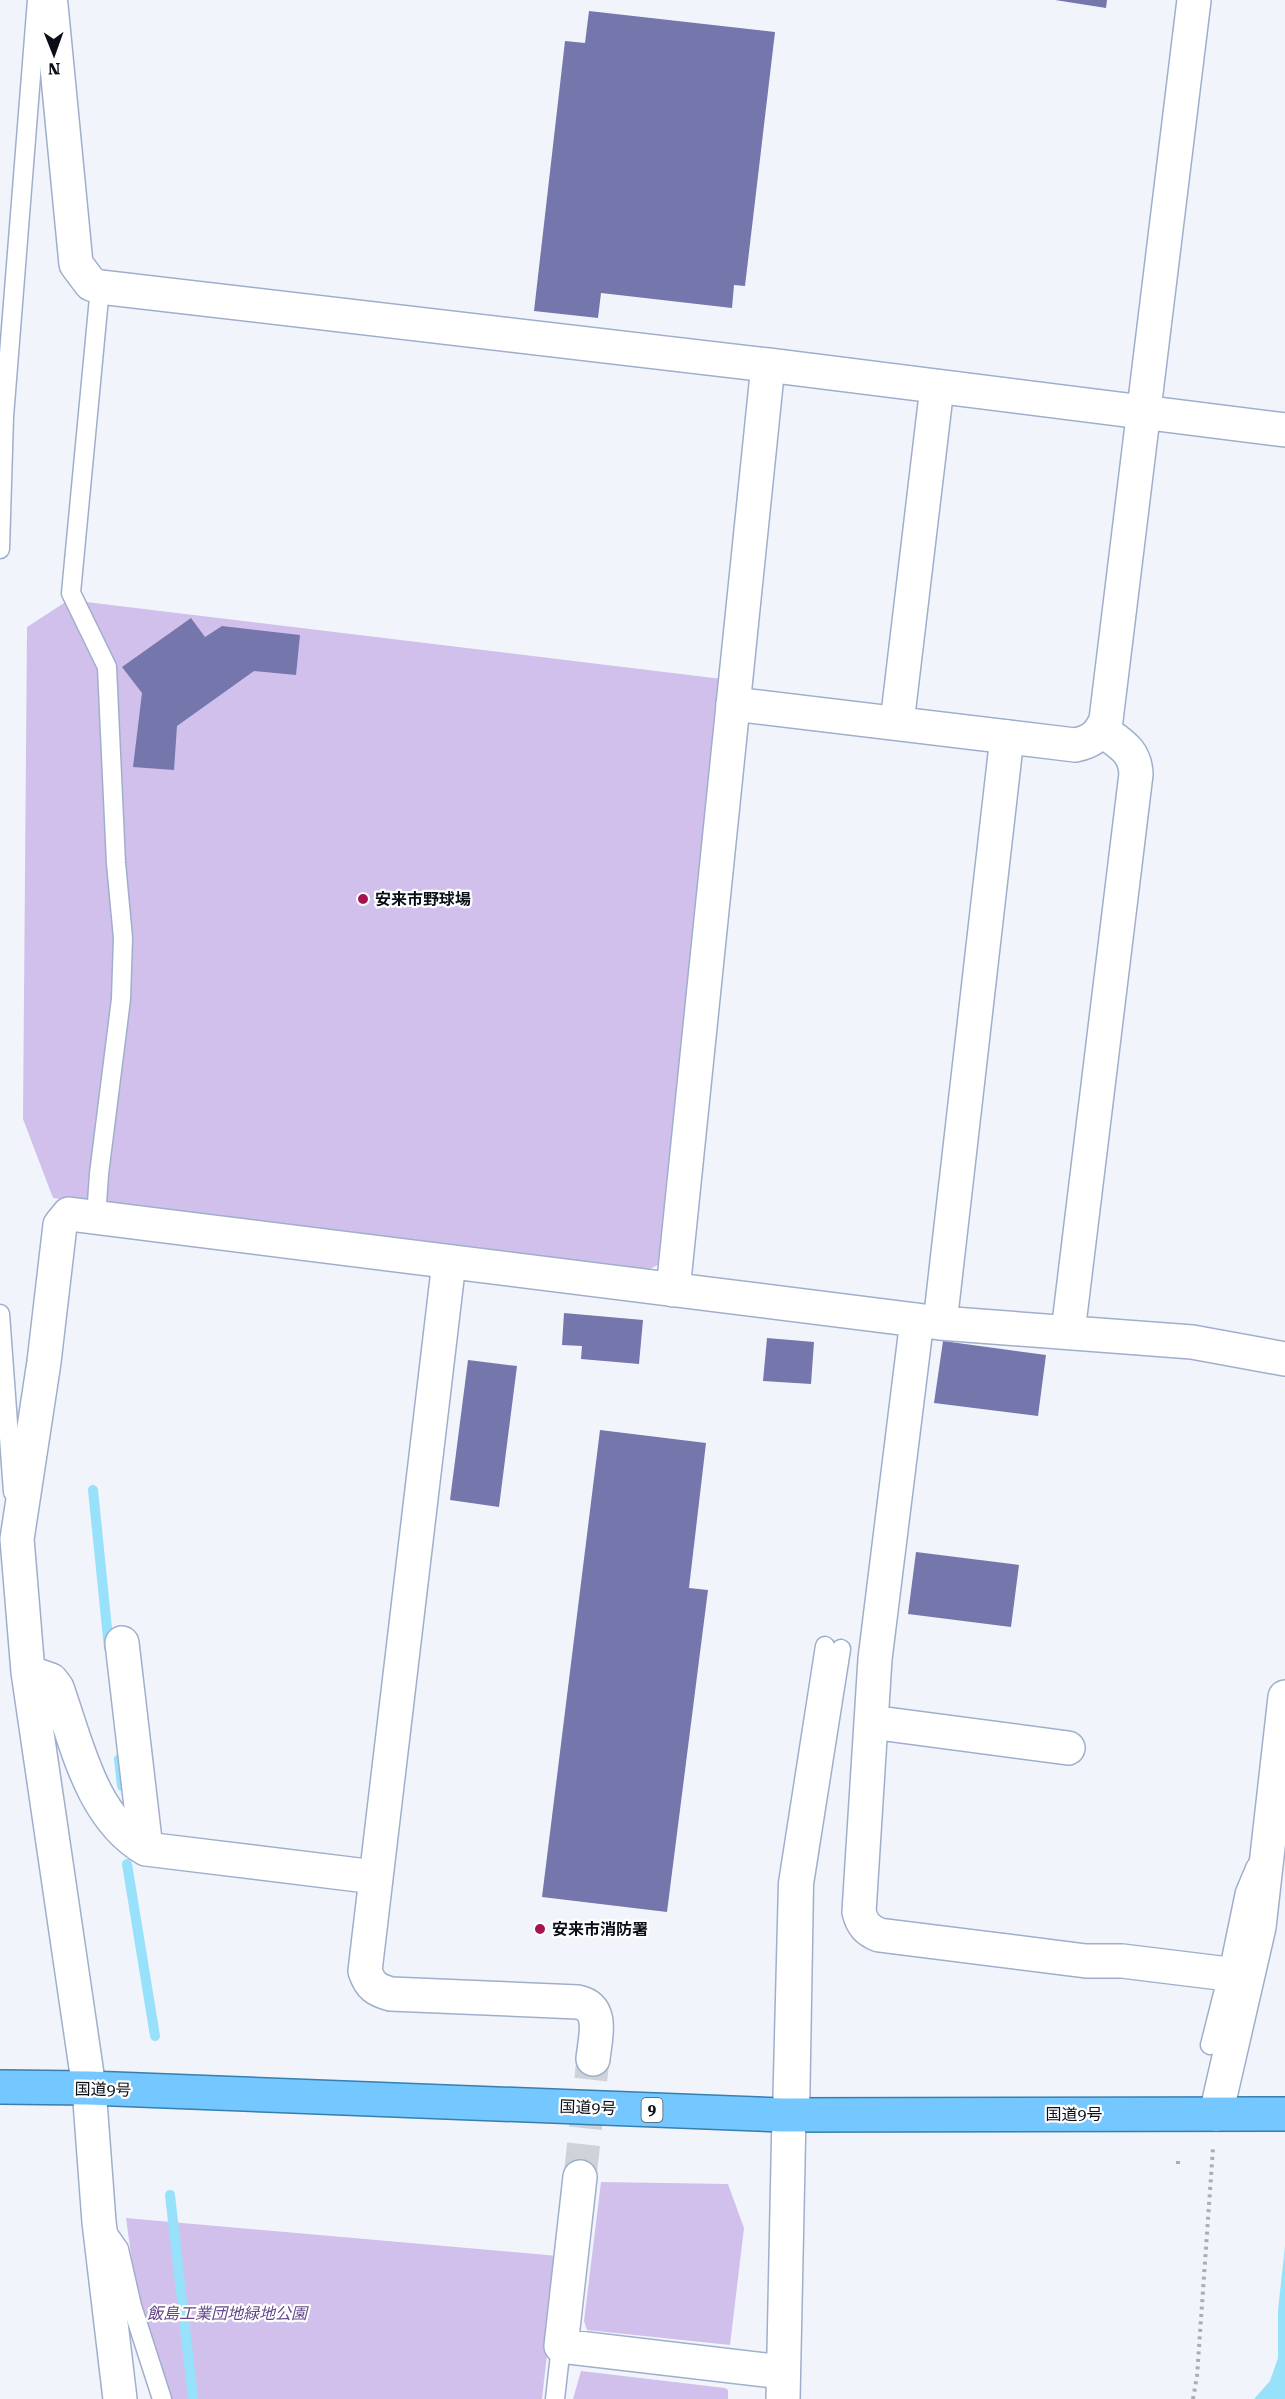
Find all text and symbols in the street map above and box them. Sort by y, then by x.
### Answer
north arrow [24,24,84,84]
text: N [48,59,61,78]
place label: 安来市野球場 [375,890,471,909]
marker: 安来市野球場 [356,892,370,906]
place label: 安来市消防署 [552,1920,648,1939]
marker: 安来市消防署 [533,1922,547,1936]
street label: 国道9号 [74,2080,132,2099]
street label: 国道9号 [559,2097,617,2118]
road number: 9 [642,2098,662,2122]
street label: 国道9号 [1046,2105,1102,2124]
park label: 飯島工業団地緑地公園 [147,2304,309,2323]

